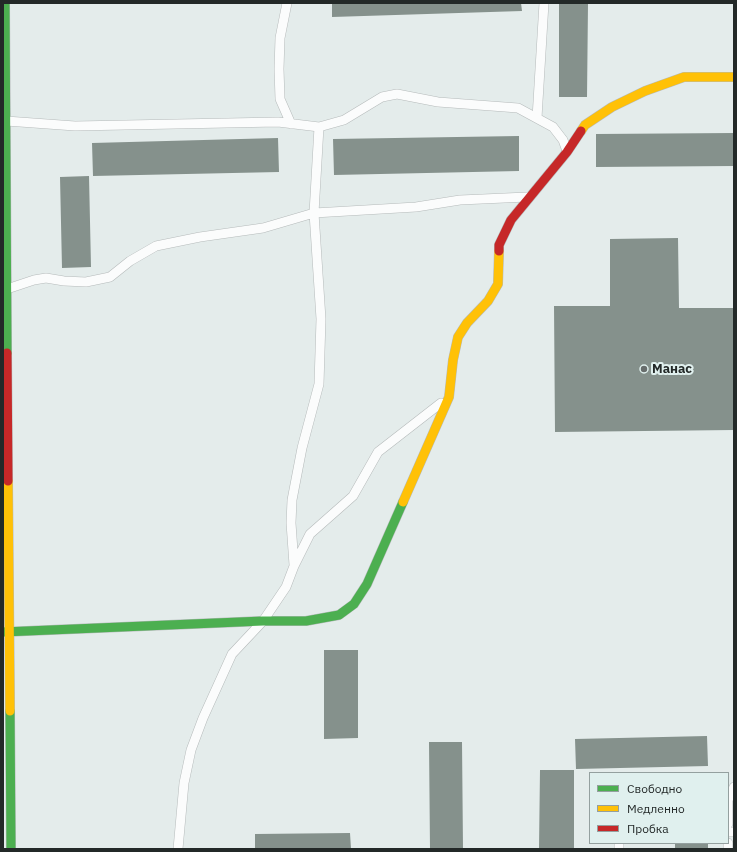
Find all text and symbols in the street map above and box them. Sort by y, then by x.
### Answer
place label: Манас [652,361,692,377]
marker: Манас [639,364,649,374]
legend [589,772,729,844]
text: Свободно [627,781,682,796]
text: Медленно [627,801,685,816]
text: Пробка [627,821,669,836]

